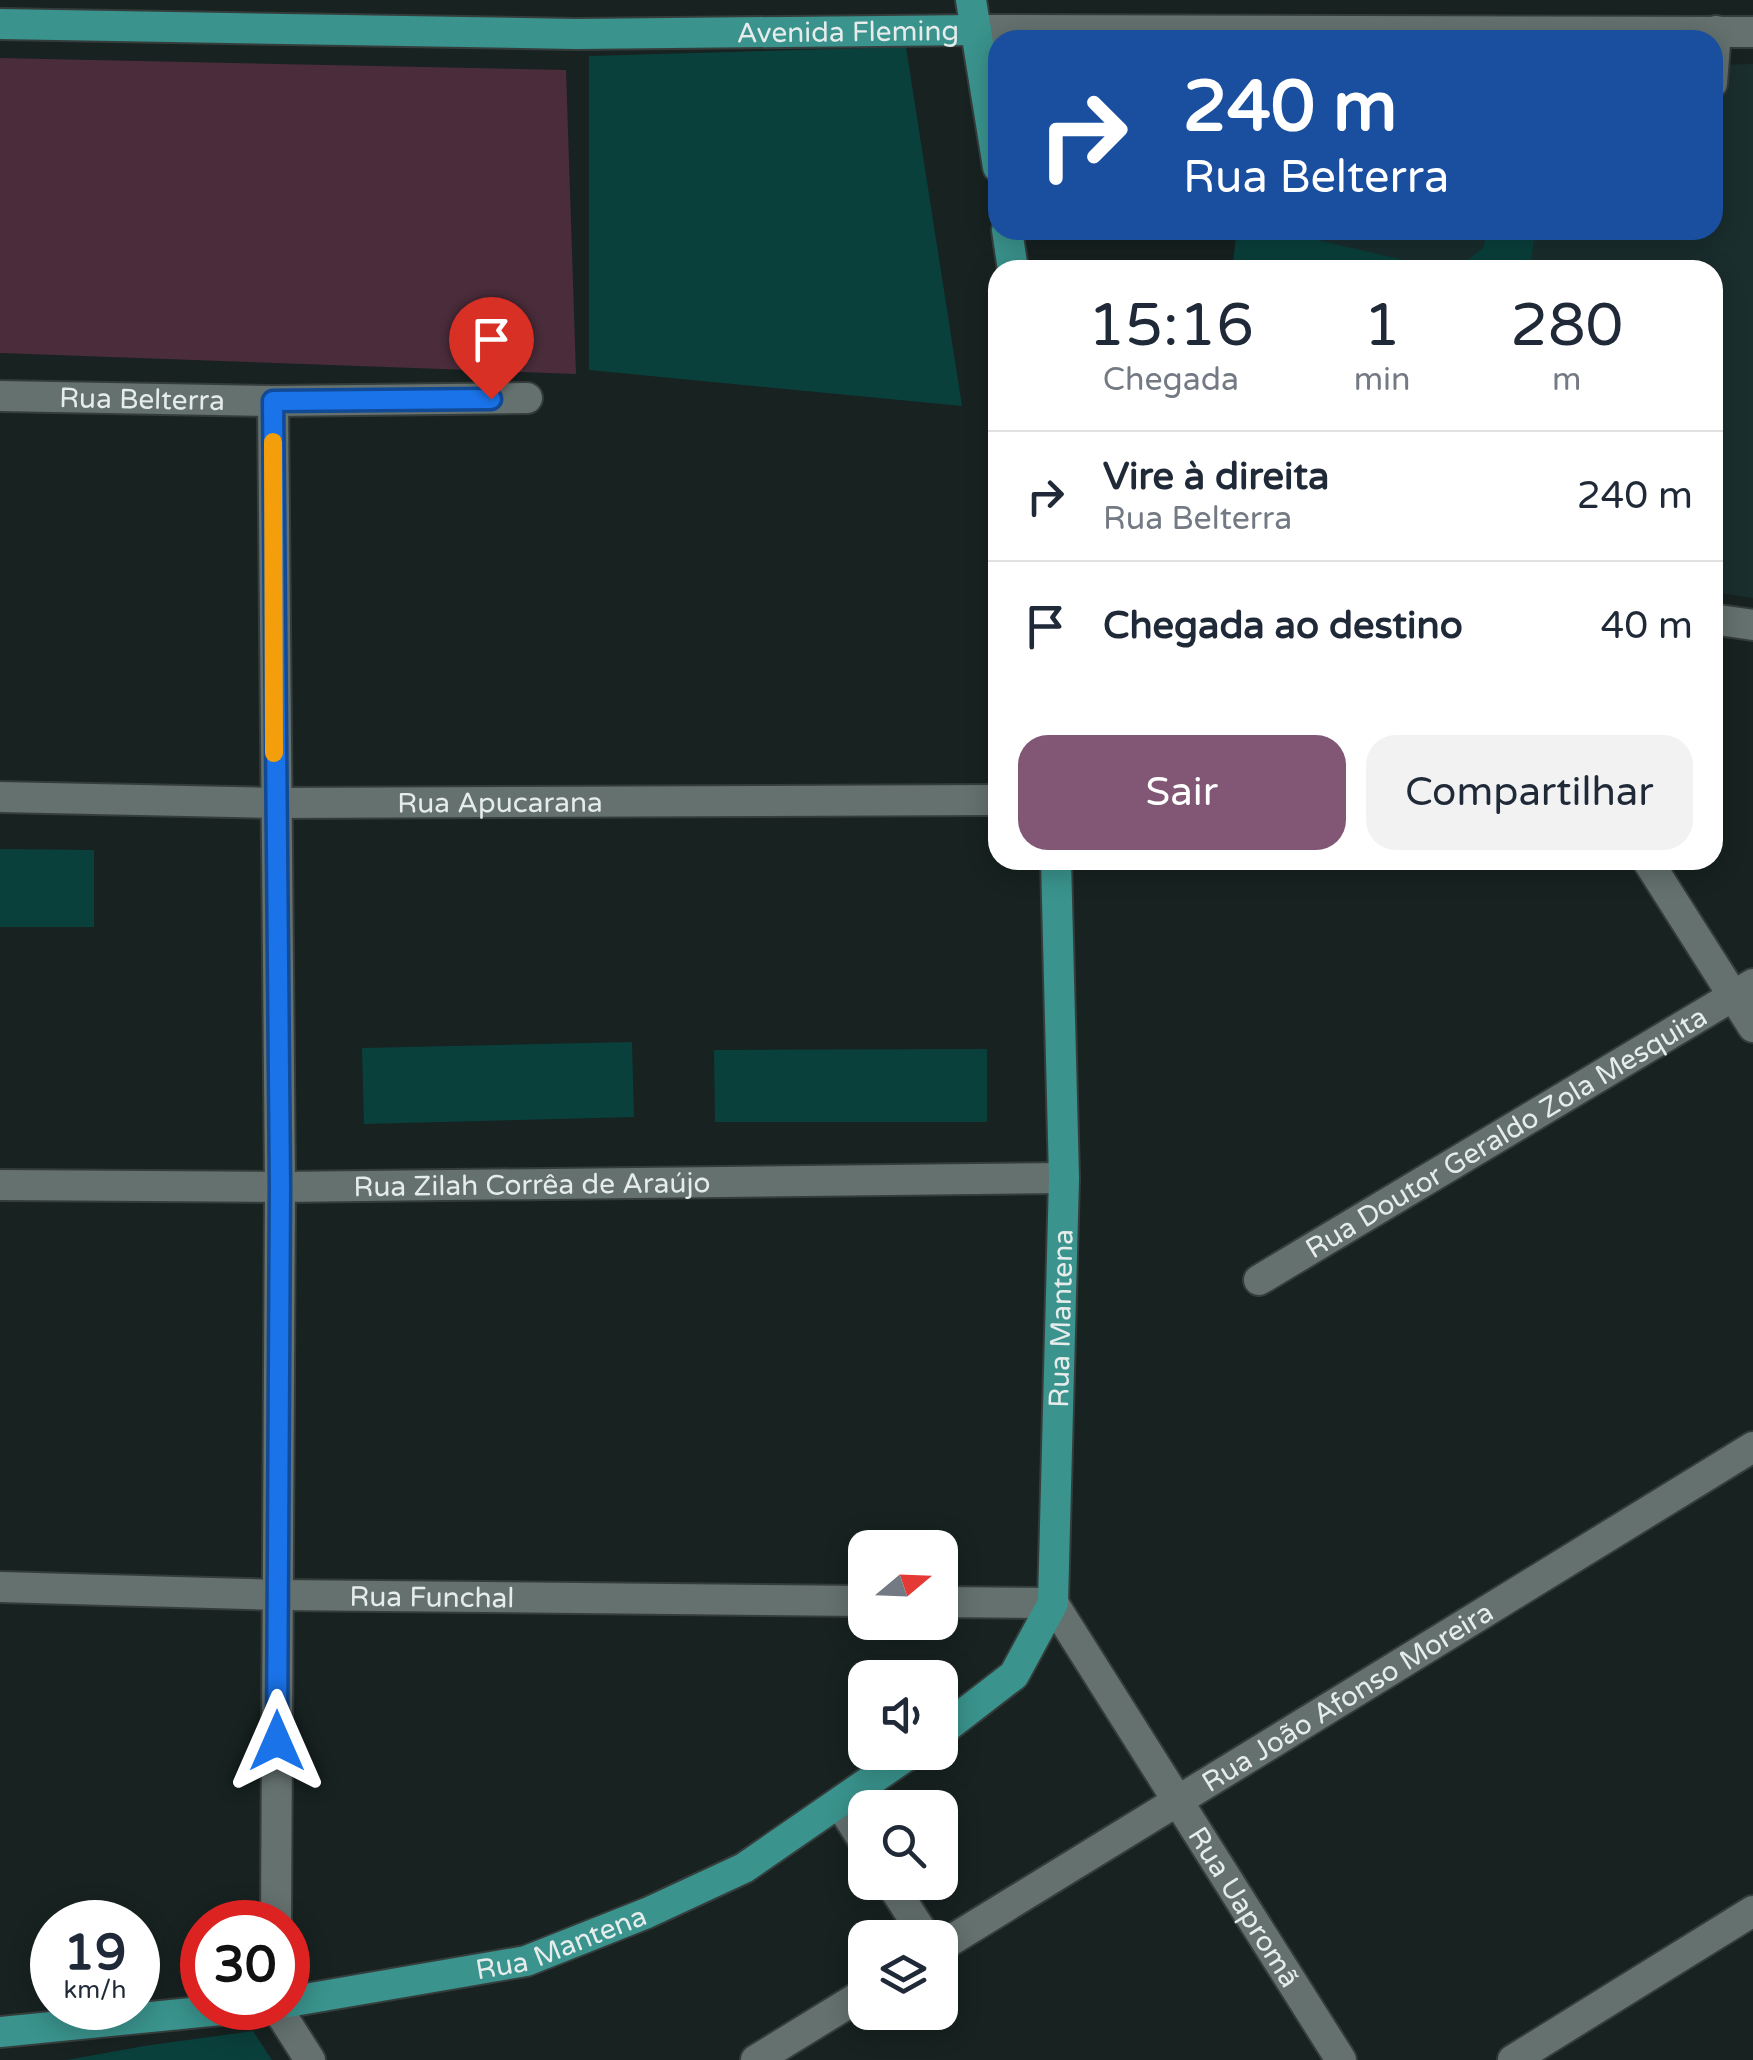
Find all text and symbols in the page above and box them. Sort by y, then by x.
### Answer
street label: Avenida Fleming [737,14,959,50]
text: 240 m [1183,66,1397,150]
icon: right [1018,70,1148,200]
text: Rua Belterra [1183,151,1449,205]
text: 15:16 [1088,290,1254,362]
text: 1 [1363,290,1401,362]
text: 280 [1510,290,1623,362]
pin [449,297,534,400]
icon: arrive [464,312,519,367]
text: Chegada [1103,361,1239,399]
text: min [1354,361,1411,399]
text: m [1552,361,1581,399]
street label: Rua Belterra [59,381,225,418]
text: Vire à direita [1103,454,1329,500]
icon: right [1018,469,1073,524]
text: 240 m [1577,473,1693,519]
text: Rua Belterra [1103,500,1292,538]
icon: arrive [1018,599,1073,654]
text: Chegada ao destino [1103,603,1463,649]
text: 40 m [1601,603,1693,649]
button: Sair [1018,735,1346,850]
button: Compartilhar [1366,735,1693,850]
street label: Rua Apucarana [397,786,603,820]
street label: Rua Doutor Geraldo Zola Mesquita [1300,1000,1713,1266]
street label: Rua Zilah Corrêa de Araújo [353,1166,711,1204]
street label: Rua Mantena [1042,1229,1081,1408]
north arrow [848,1530,958,1640]
map controls [848,1530,958,2030]
street label: Rua Funchal [349,1580,515,1615]
street label: Rua João Afonso Moreira [1196,1595,1500,1800]
button: sound [848,1660,958,1770]
position arrow [225,1689,329,1793]
button: search [848,1790,958,1900]
street label: Rua Uapromã [1180,1821,1307,1994]
street label: Rua Mantena [473,1899,651,1987]
speed limit sign: 30 [180,1900,310,2030]
button: layers [848,1920,958,2030]
text: 19 [64,1923,126,1983]
text: km/h [64,1975,126,2005]

